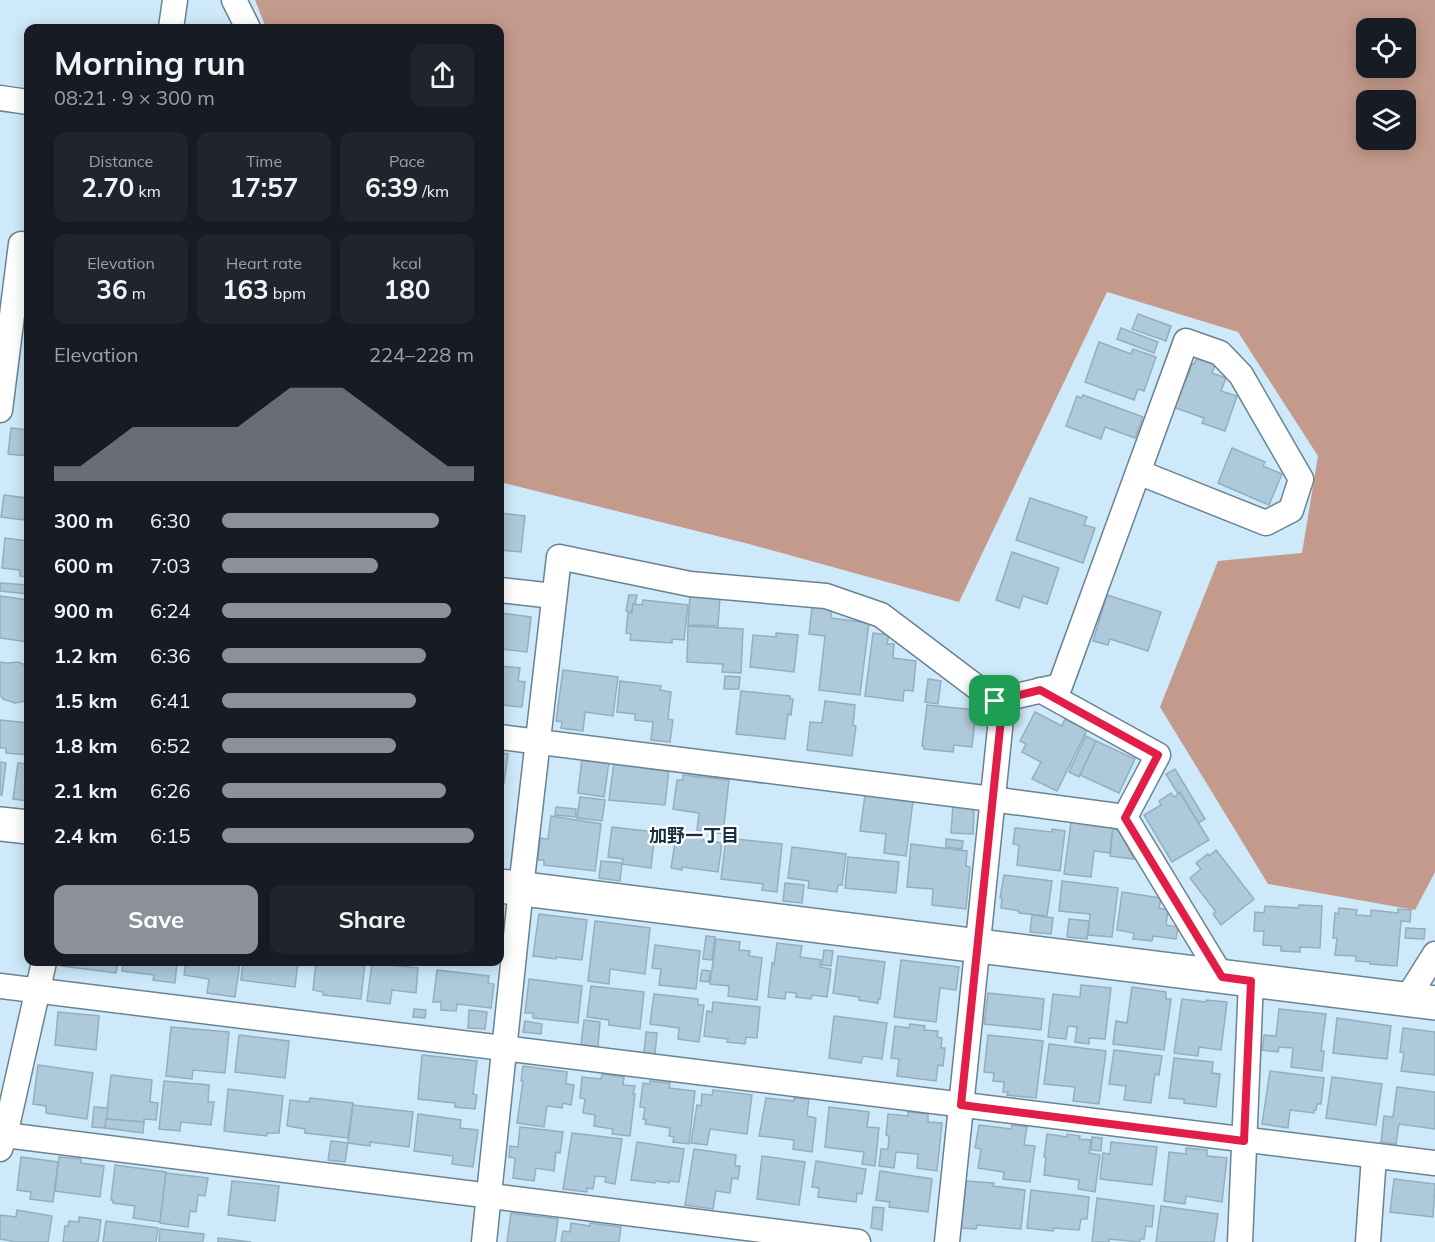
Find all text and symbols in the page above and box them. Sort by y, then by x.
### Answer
map controls [1356,18,1416,150]
button: locate [1356,18,1416,78]
text: Morning run [54,42,246,83]
button: share [411,44,474,107]
text: 08:21 · 9 × 300 m [54,85,215,110]
button: layers [1356,90,1416,150]
text: Distance [89,151,153,171]
text: Time [246,151,282,171]
text: Pace [389,151,425,171]
text: 2.70 [81,171,134,204]
text: 17:57 [230,171,298,204]
text: 6:39 [365,171,418,204]
text: km [134,181,161,201]
text: /km [418,181,449,201]
text: Elevation [87,253,155,273]
text: Heart rate [226,253,302,273]
text: kcal [392,253,422,273]
text: 36 [96,273,127,306]
text: 163 [222,273,269,306]
text: 180 [384,273,430,306]
text: m [127,283,146,303]
text: bpm [269,283,306,303]
text: Elevation [54,342,139,367]
text: 224–228 m [369,342,474,367]
text: 300 m [54,508,113,533]
text: 6:30 [150,508,191,533]
text: 600 m [54,553,113,578]
text: 7:03 [150,553,191,578]
text: 900 m [54,598,113,623]
text: 6:24 [150,598,191,623]
text: 1.2 km [54,643,117,668]
text: 6:36 [150,643,191,668]
pin [969,675,1020,726]
icon: arrive [978,684,1011,717]
text: 1.5 km [54,688,117,713]
text: 6:41 [150,688,191,713]
text: 1.8 km [54,733,117,758]
text: 6:52 [150,733,191,758]
text: 2.1 km [54,778,117,803]
text: 6:26 [150,778,191,803]
text: 2.4 km [54,823,117,848]
text: 6:15 [150,823,191,848]
district label: 加野一丁目 [649,824,739,847]
button: Save [54,885,258,954]
button: Share [270,885,474,954]

